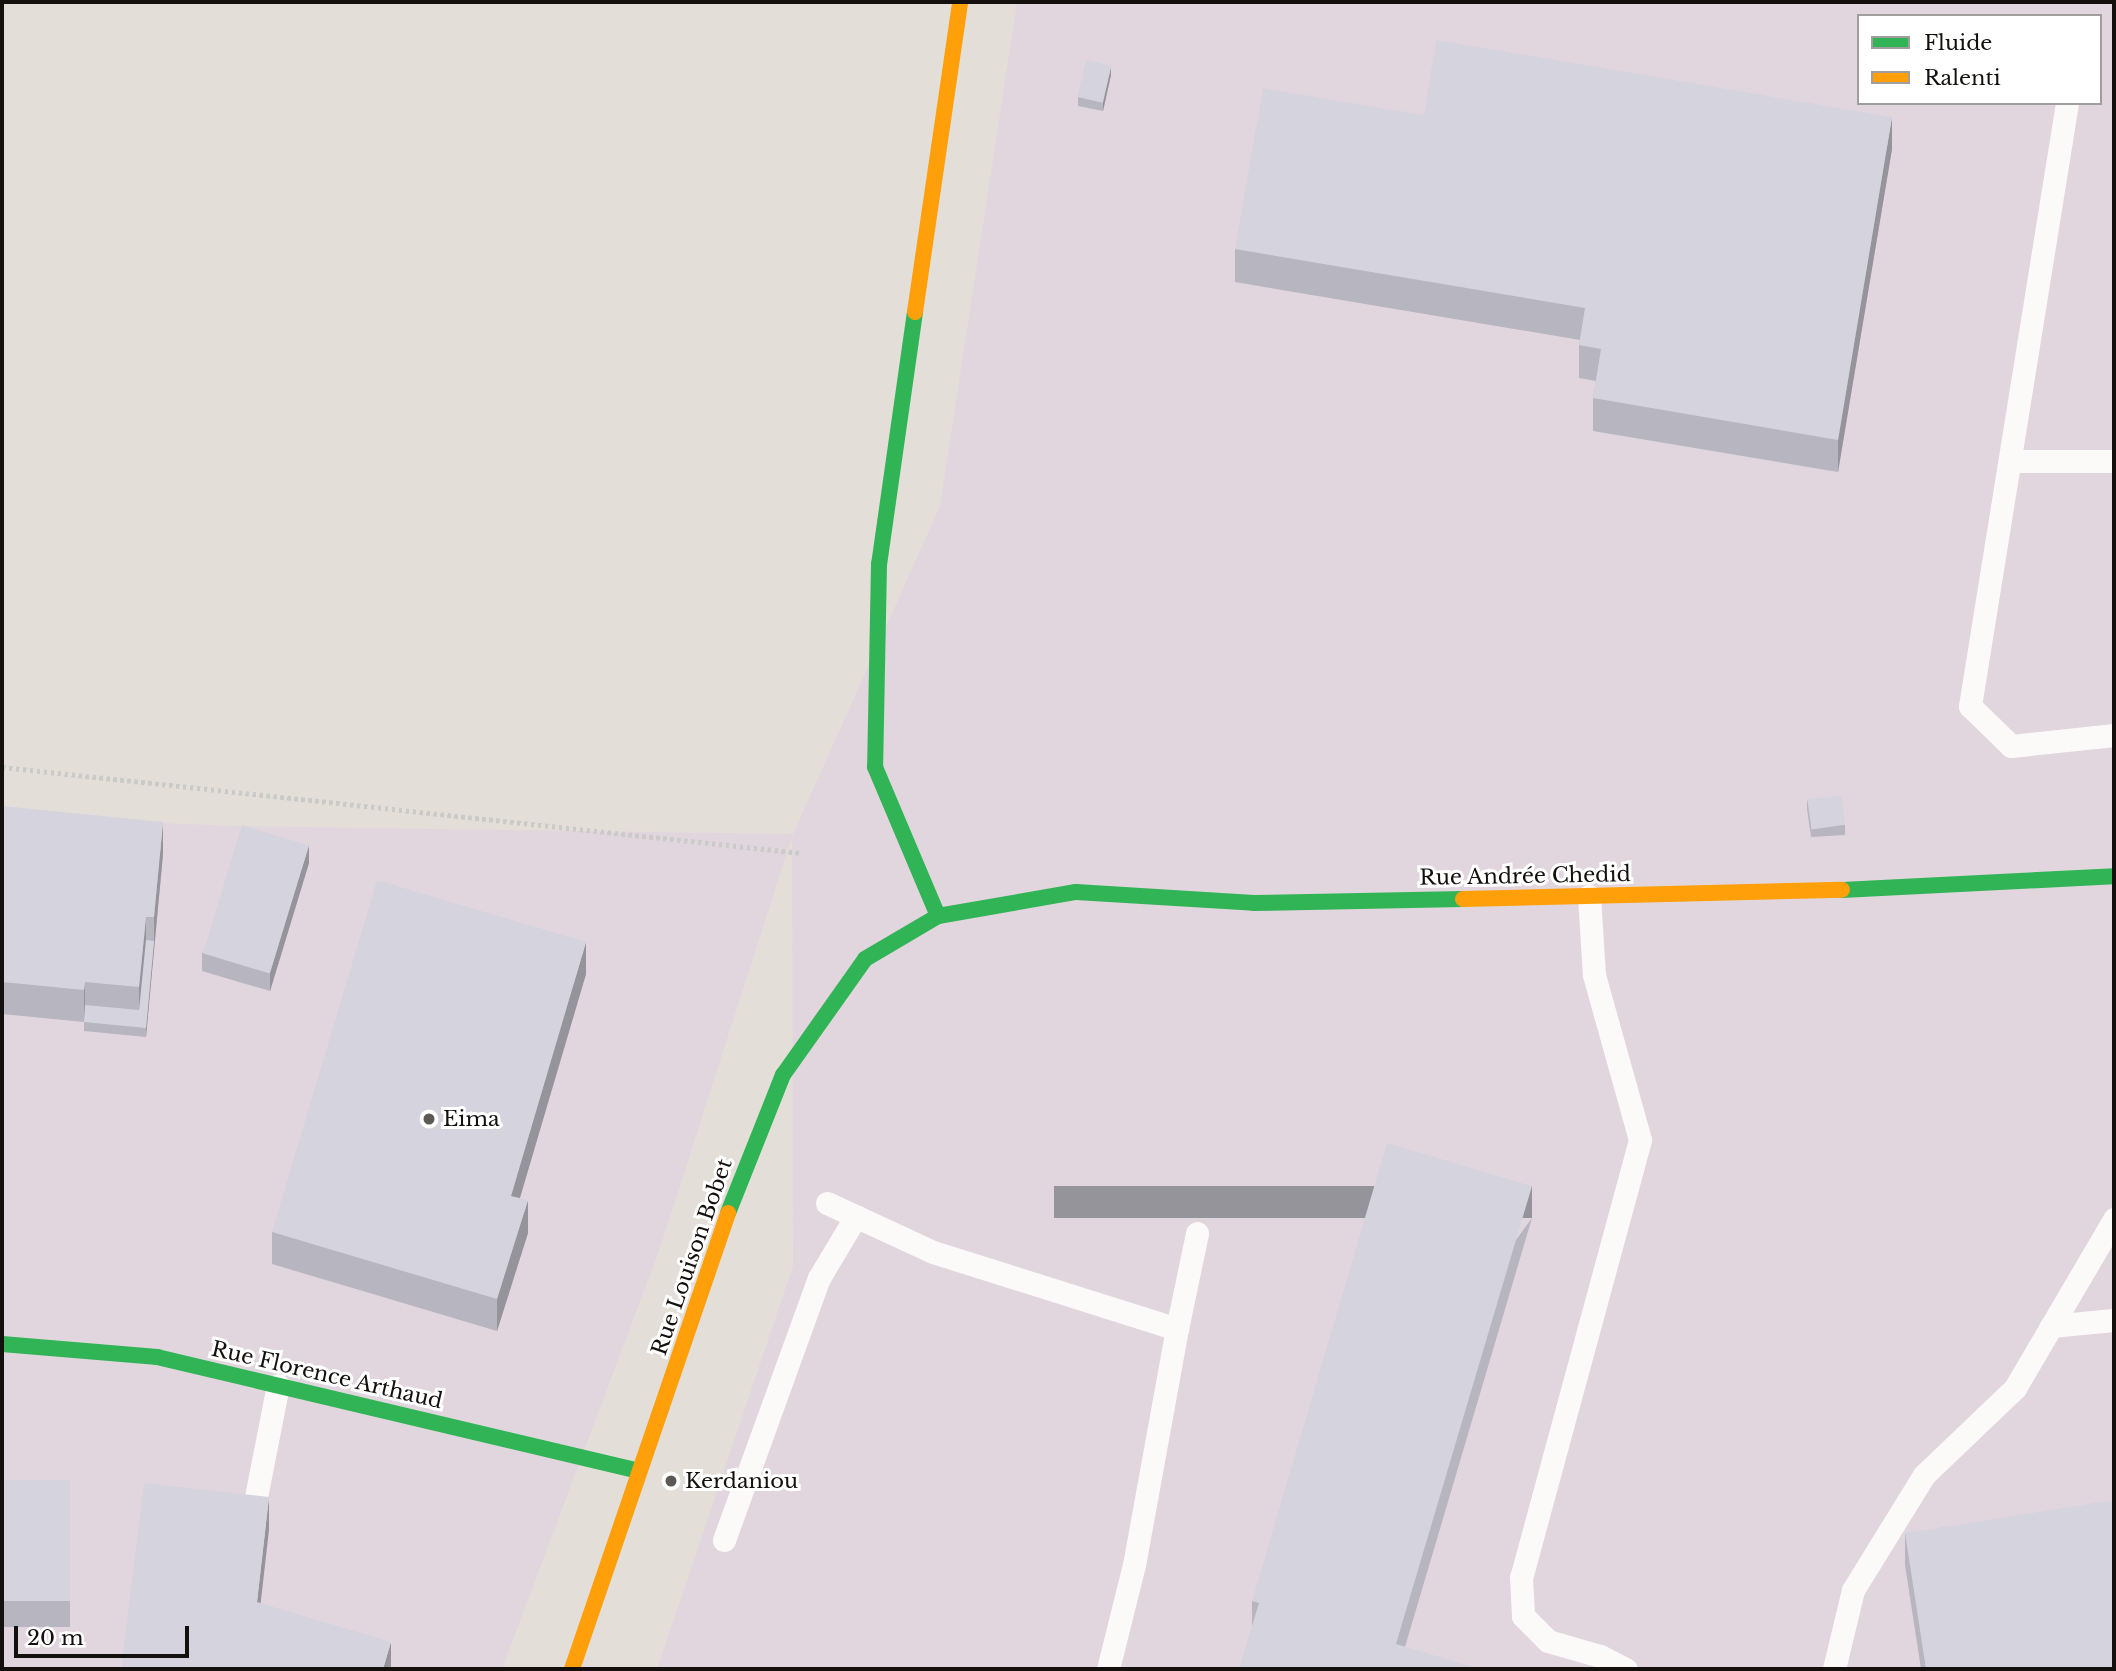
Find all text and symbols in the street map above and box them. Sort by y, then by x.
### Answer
legend [1857,14,2102,105]
text: Fluide [1924,30,1992,56]
text: Ralenti [1924,65,2001,91]
street label: Rue Andrée Chedid [1419,862,1631,890]
place label: Eima [443,1106,500,1132]
marker: Eima [421,1111,437,1127]
street label: Rue Louison Bobet [647,1155,737,1359]
street label: Rue Florence Arthaud [209,1336,445,1414]
place label: Kerdaniou [685,1468,798,1494]
marker: Kerdaniou [663,1473,679,1489]
scale bar [18,1612,192,1656]
text: 20 m [27,1625,84,1651]

